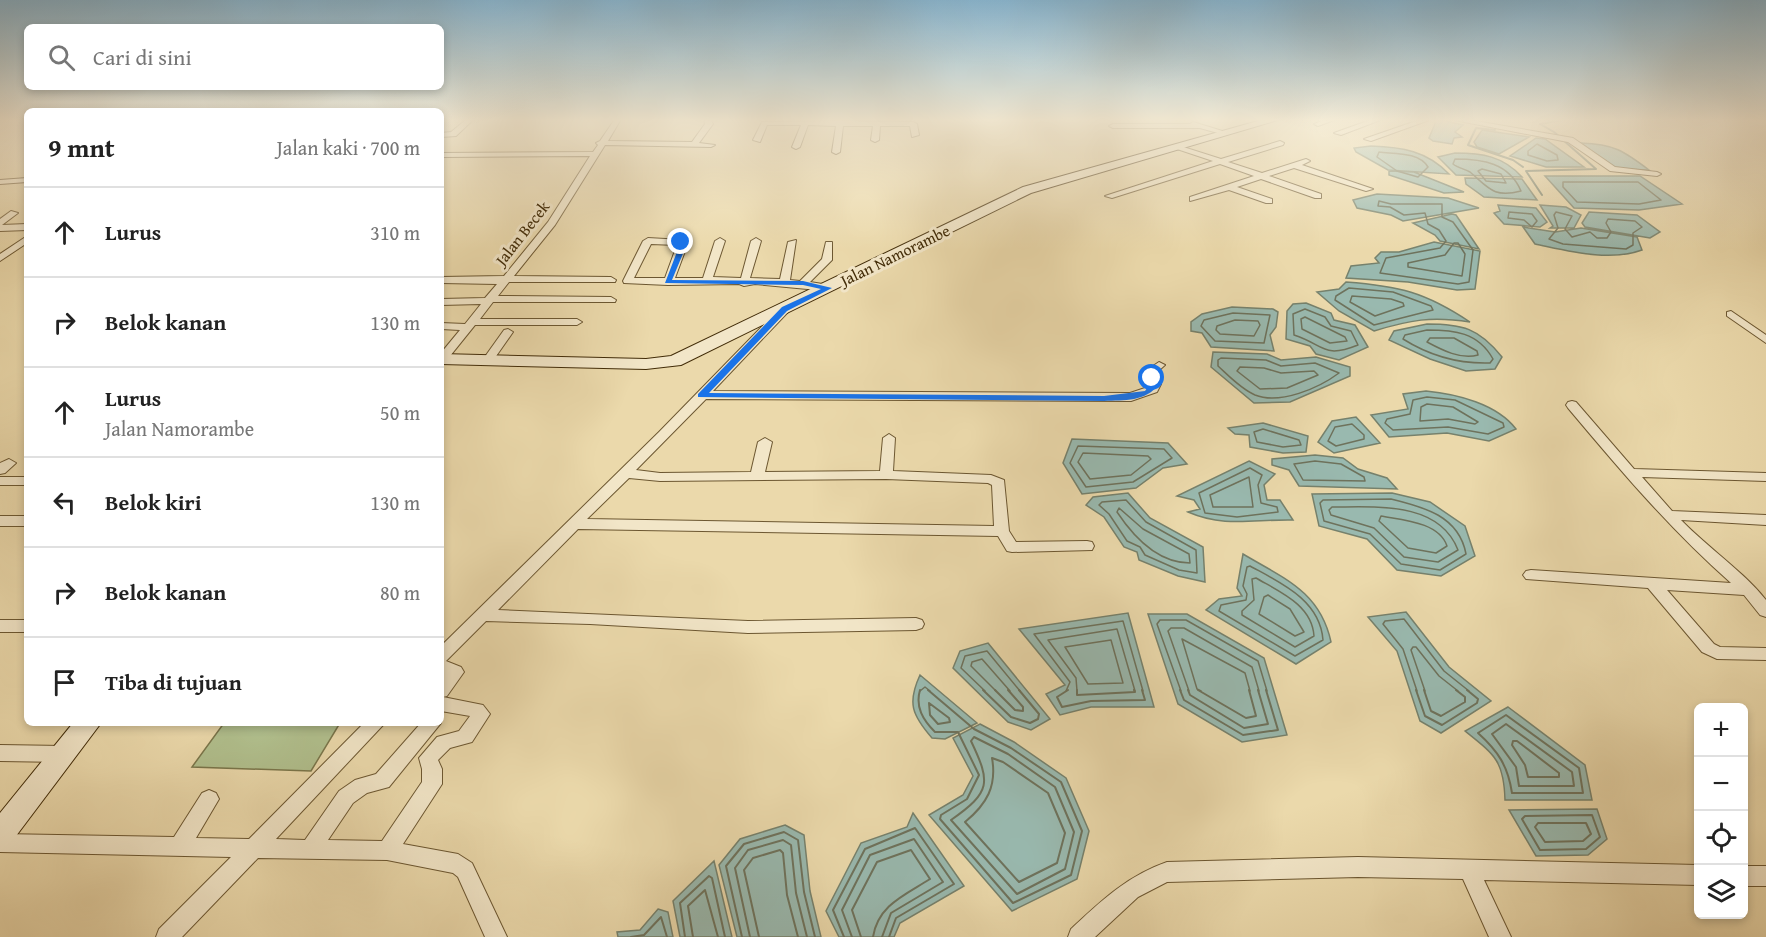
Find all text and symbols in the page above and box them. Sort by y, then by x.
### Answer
search box [24,24,444,90]
icon: search [45,41,78,74]
text: Cari di sini [93,41,192,73]
text: 9 mnt [48,128,115,167]
text: Jalan kaki · 700 m [276,133,420,162]
street label: Jalan Becek [488,195,556,272]
icon: ahead [48,216,81,249]
text: Lurus [105,216,161,248]
text: 310 m [370,218,420,247]
street label: Jalan Namorambe [834,218,954,293]
route end [667,228,693,254]
icon: right [48,306,81,339]
text: Belok kanan [105,306,226,338]
text: 130 m [370,308,420,337]
route start [1138,364,1164,390]
text: Lurus [105,382,161,414]
icon: ahead [48,396,81,429]
text: 50 m [380,398,420,427]
text: Jalan Namorambe [105,414,254,443]
icon: left [48,486,81,519]
text: Belok kiri [105,486,202,518]
text: 130 m [370,488,420,517]
icon: right [48,576,81,609]
text: Belok kanan [105,576,226,608]
text: 80 m [380,578,420,607]
icon: arrive [48,666,81,699]
text: Tiba di tujuan [105,666,242,698]
map controls [1694,703,1748,919]
button: + [1694,703,1748,757]
button: − [1694,757,1748,811]
button: locate [1694,811,1748,865]
button: layers [1694,865,1748,919]

